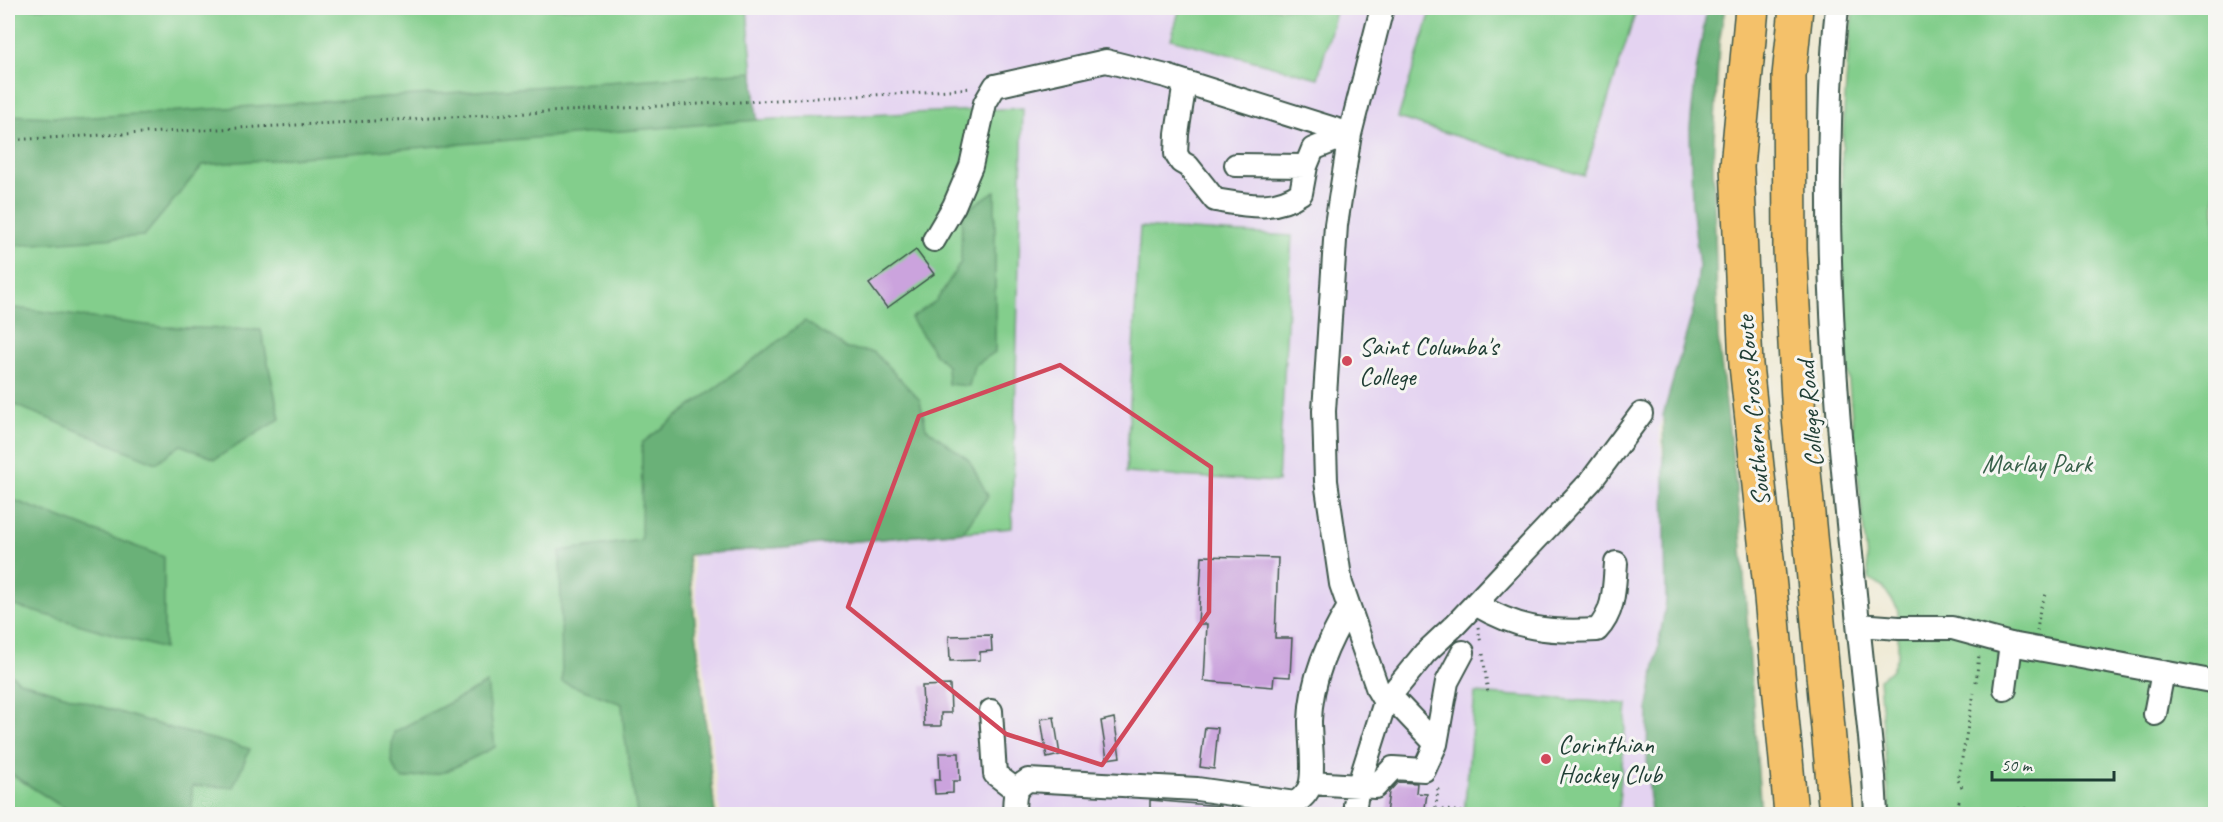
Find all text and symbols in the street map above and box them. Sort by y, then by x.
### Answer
street label: Southern Cross Route [1728,312,1778,508]
place label: Saint Columba's College [1359,330,1500,393]
marker: Saint Columba's College [1340,354,1354,368]
street label: College Road [1789,356,1831,468]
park label: Marlay Park [1982,447,2093,480]
place label: Corinthian Hockey Club [1558,728,1664,791]
scale bar [1992,744,2114,782]
marker: Corinthian Hockey Club [1539,752,1553,766]
text: 50 m [2001,754,2034,776]

